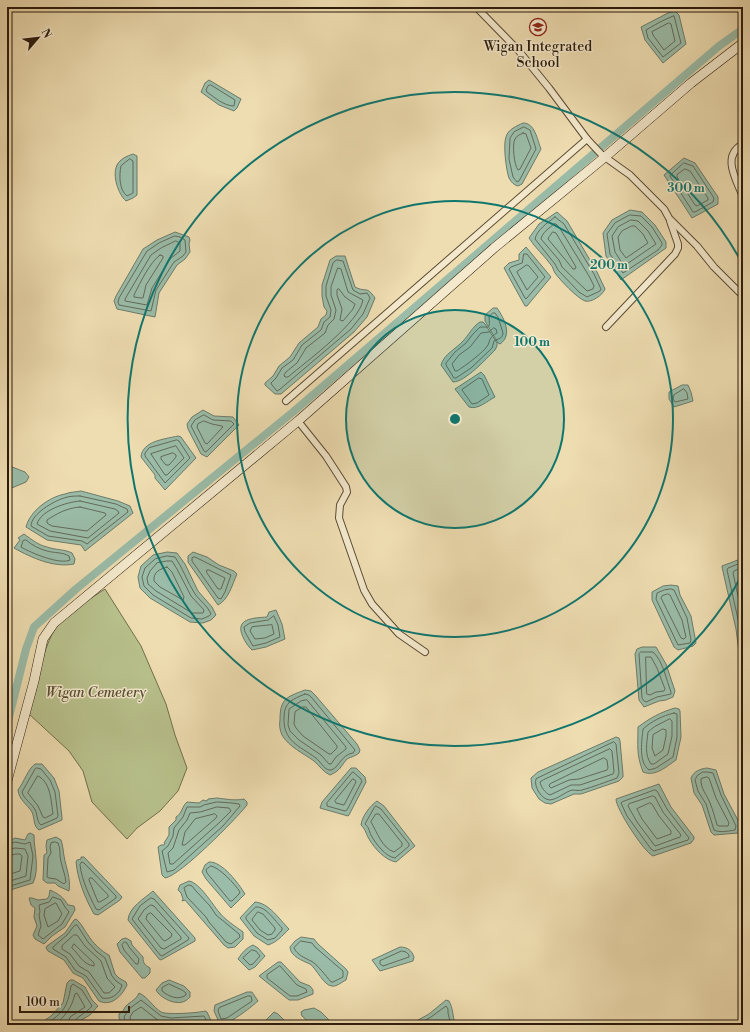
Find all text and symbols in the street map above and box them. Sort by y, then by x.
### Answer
school or university icon: Wigan Integrated School [528,17,548,37]
north arrow [18,18,58,58]
text: N [38,27,54,41]
place label: Wigan Integrated School [483,38,592,72]
text: 300 m [667,181,705,196]
text: 200 m [590,258,628,273]
text: 100 m [514,335,550,350]
centre of rings [448,412,462,426]
park label: Wigan Cemetery [46,684,147,702]
scale bar [20,988,129,1014]
text: 100 m [26,995,60,1010]

